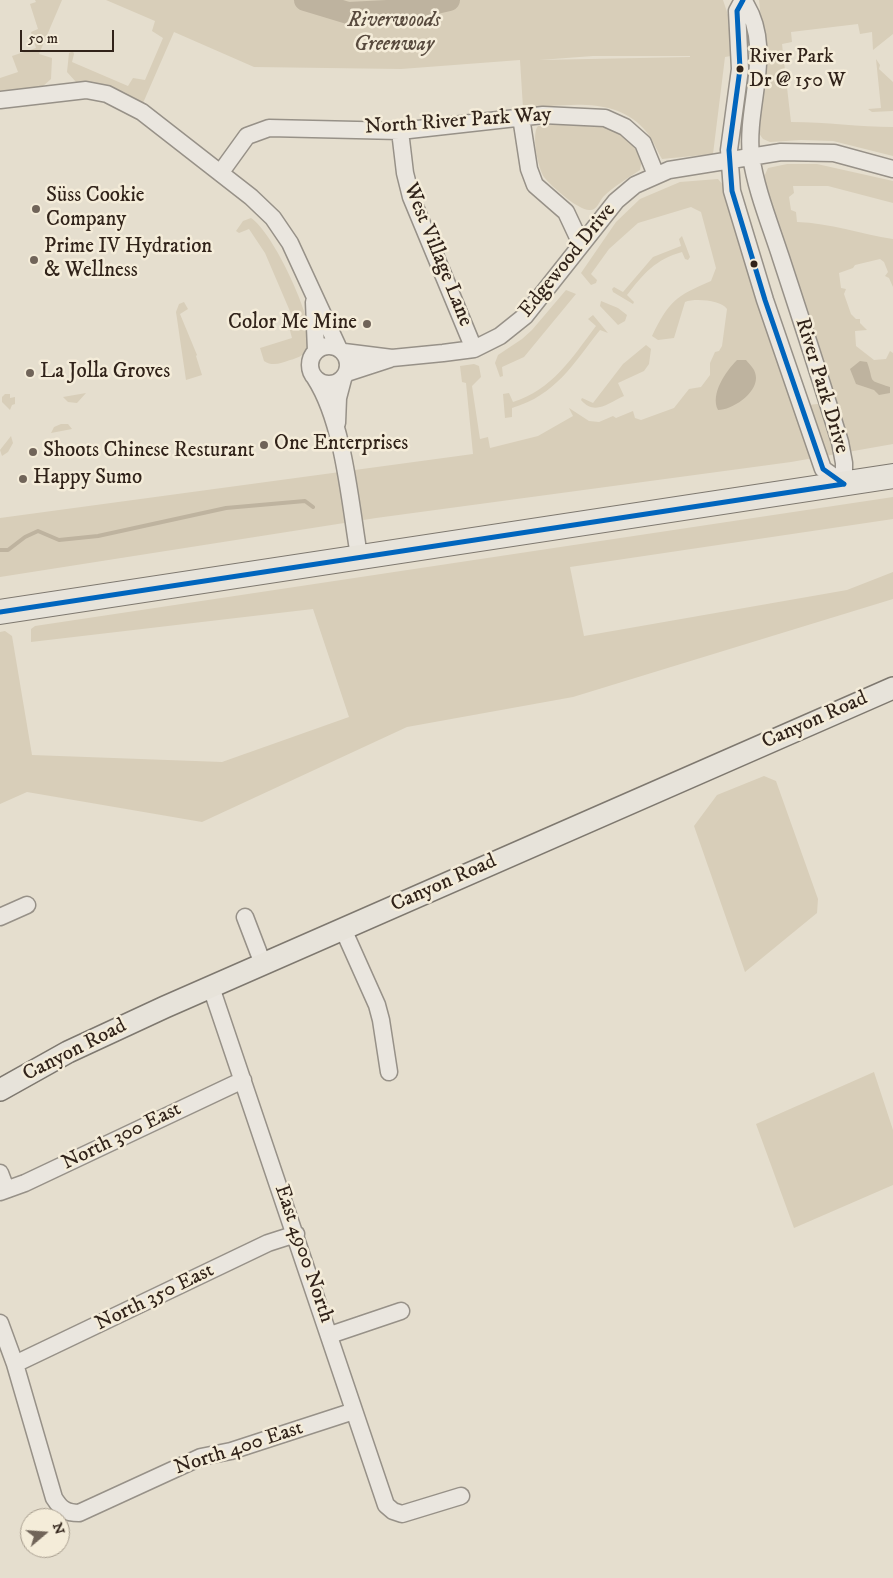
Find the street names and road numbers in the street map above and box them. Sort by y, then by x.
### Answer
street label: North River Park Way [364,103,552,141]
street label: West Village Lane [397,180,477,330]
street label: Edgewood Drive [514,199,622,323]
street label: River Park Drive [788,315,854,457]
street label: Canyon Road [758,687,872,755]
street label: Canyon Road [387,850,501,918]
street label: Canyon Road [19,1014,131,1088]
street label: North 300 East [58,1097,186,1177]
street label: East 4900 North [268,1182,338,1326]
street label: North 350 East [92,1258,218,1338]
street label: North 400 East [172,1416,306,1482]

